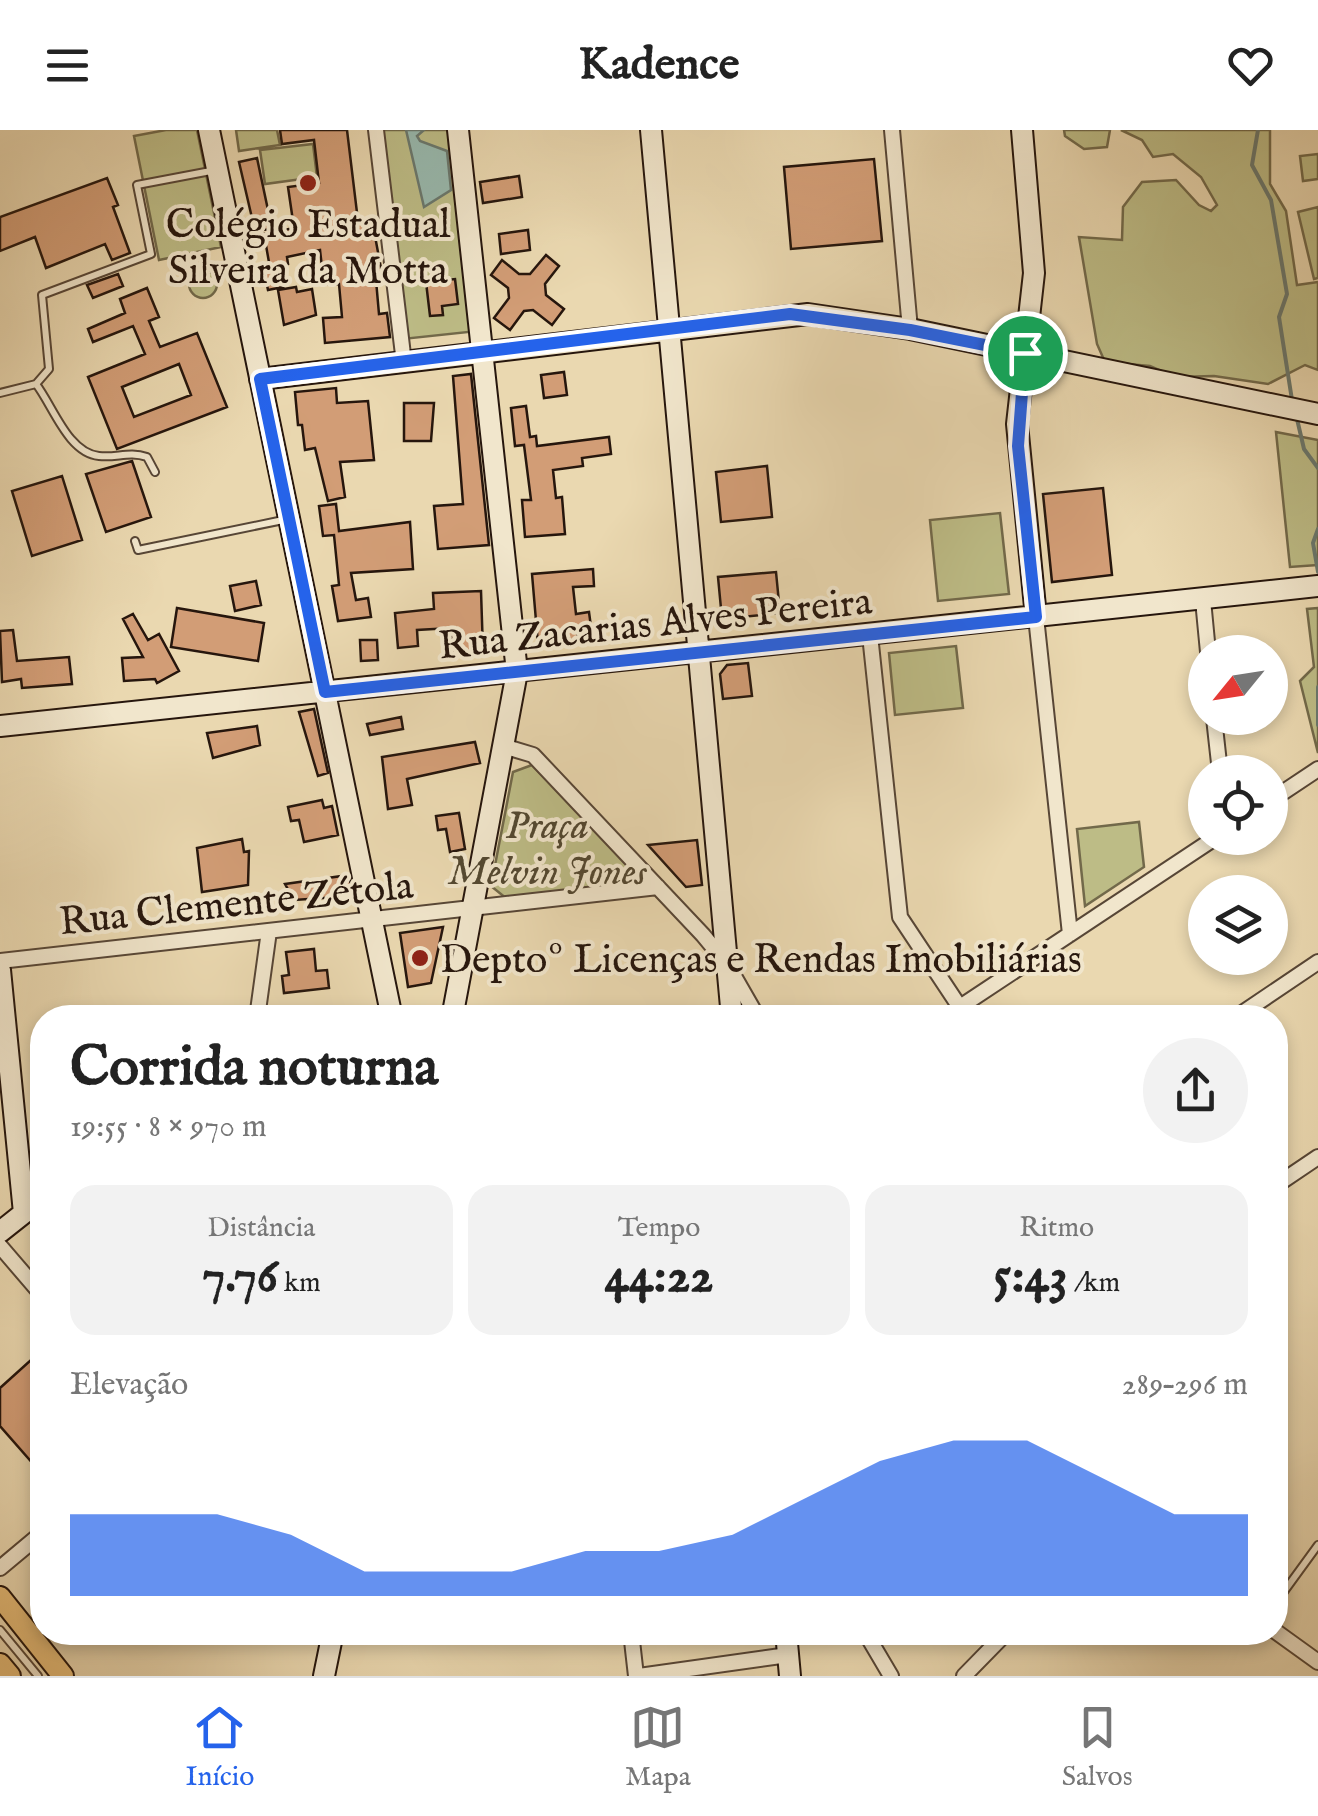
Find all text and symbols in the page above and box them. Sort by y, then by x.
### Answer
text: Kadence [579,37,739,94]
icon: menu [40,38,95,93]
icon: heart [1223,38,1278,93]
marker: Colégio Estadual Silveira da Motta [297,172,319,194]
place label: Colégio Estadual Silveira da Motta [166,201,450,298]
pin [983,311,1068,396]
icon: arrive [998,326,1053,381]
street label: Rua Zacarias Alves Pereira [436,577,875,674]
north arrow [1188,635,1288,735]
map controls [1188,635,1288,975]
button: locate [1188,755,1288,855]
park label: Praça Melvin Jones [447,802,647,899]
street label: Rua Clemente Zétola [57,861,417,949]
button: layers [1188,875,1288,975]
place label: Deptoº Licenças e Rendas Imobiliárias [440,936,1082,987]
marker: Deptoº Licenças e Rendas Imobiliárias [409,947,431,969]
text: Corrida noturna [70,1034,438,1104]
button: share [1143,1038,1248,1143]
text: 19:55 · 8 × 970 m [70,1107,267,1148]
text: Distância [207,1211,315,1246]
text: Tempo [618,1211,700,1246]
text: Ritmo [1019,1211,1094,1246]
text: 7.76 [202,1246,278,1309]
text: 44:22 [604,1246,714,1309]
text: 5:43 [993,1246,1068,1309]
text: km [278,1266,321,1301]
text: /km [1068,1266,1120,1301]
text: Elevação [70,1365,188,1406]
text: 289–296 m [1122,1365,1248,1406]
tab: Início [185,1700,254,1795]
tab: Mapa [625,1700,691,1795]
tab: Salvos [1062,1700,1133,1795]

